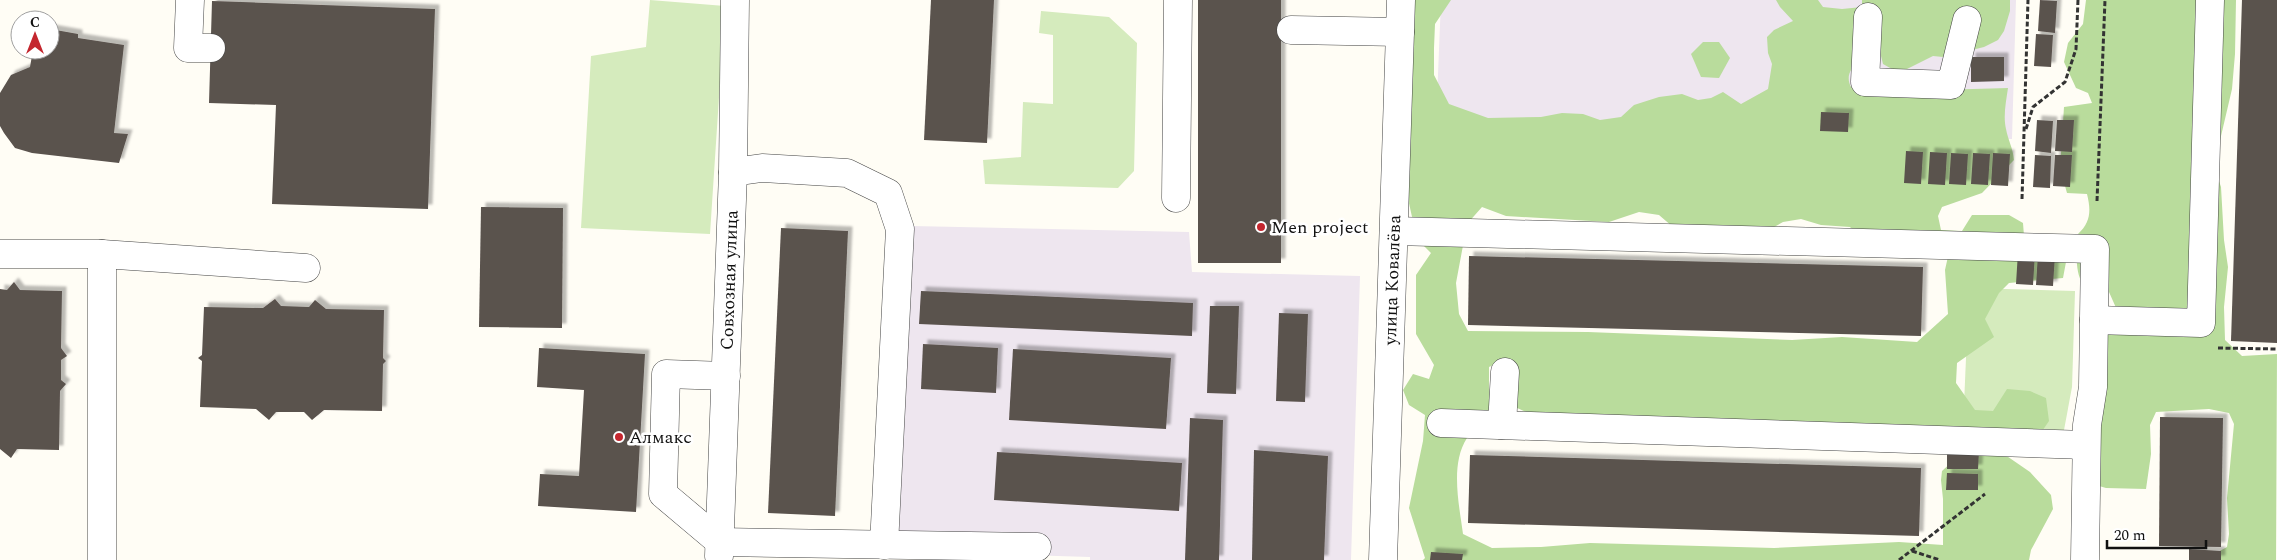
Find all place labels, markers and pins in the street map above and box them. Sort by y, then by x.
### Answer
place label: Men project [1271,214,1368,241]
marker: Men project [1255,221,1267,233]
place label: Алмакс [629,424,692,451]
marker: Алмакс [613,431,625,443]

